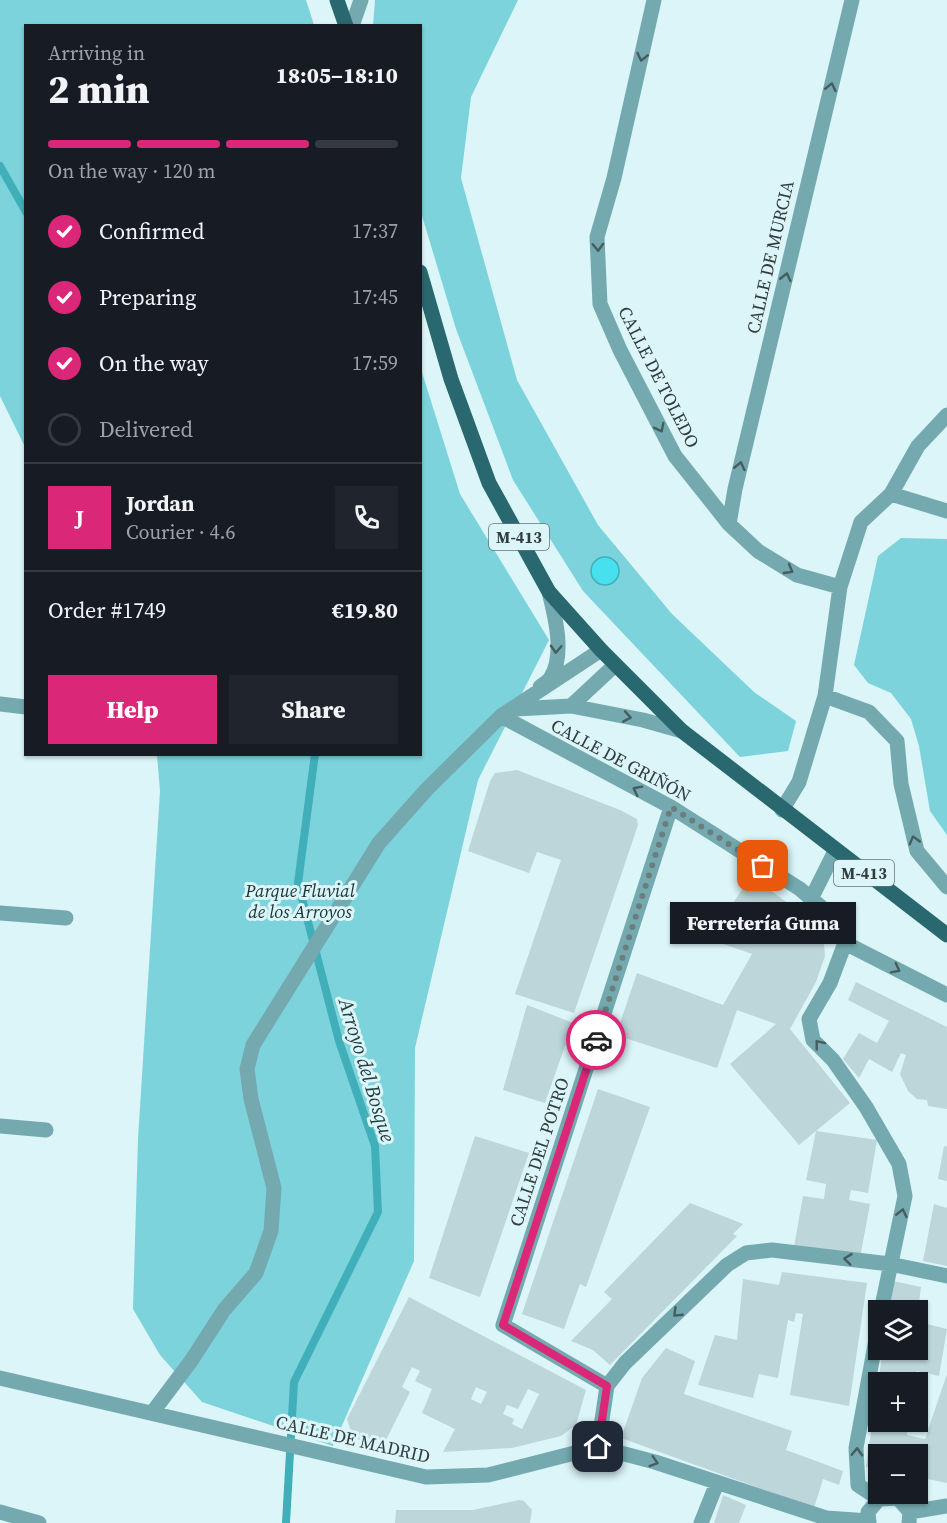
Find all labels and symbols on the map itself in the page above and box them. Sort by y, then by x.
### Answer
one-way arrow [636,52,649,62]
one-way arrow [824,82,837,92]
street label: CALLE DE MURCIA [740,178,800,336]
one-way arrow [591,242,604,251]
one-way arrow [778,272,791,282]
street label: CALLE DE TOLEDO [612,302,706,452]
one-way arrow [653,421,665,432]
one-way arrow [733,461,746,471]
road number: M-413 [489,524,549,550]
one-way arrow [783,563,793,574]
one-way arrow [550,645,563,654]
one-way arrow [621,710,631,723]
street label: CALLE DE GRIÑÓN [547,713,695,807]
one-way arrow [633,786,644,797]
one-way arrow [909,835,921,846]
pin [737,840,788,891]
road number: M-413 [834,860,894,886]
park label: Parque Fluvial de los Arroyos [244,878,355,924]
callout: Ferretería Guma [670,902,856,944]
one-way arrow [890,962,901,974]
water label: Arroyo del Bosque [332,994,402,1145]
courier [566,1010,626,1070]
one-way arrow [815,1040,826,1051]
street label: CALLE DEL POTRO [503,1074,575,1230]
one-way arrow [894,1208,907,1218]
one-way arrow [843,1254,852,1266]
one-way arrow [673,1306,684,1317]
street label: CALLE DE MADRID [273,1409,433,1469]
pin [572,1421,623,1472]
one-way arrow [851,1447,863,1456]
one-way arrow [648,1455,659,1467]

